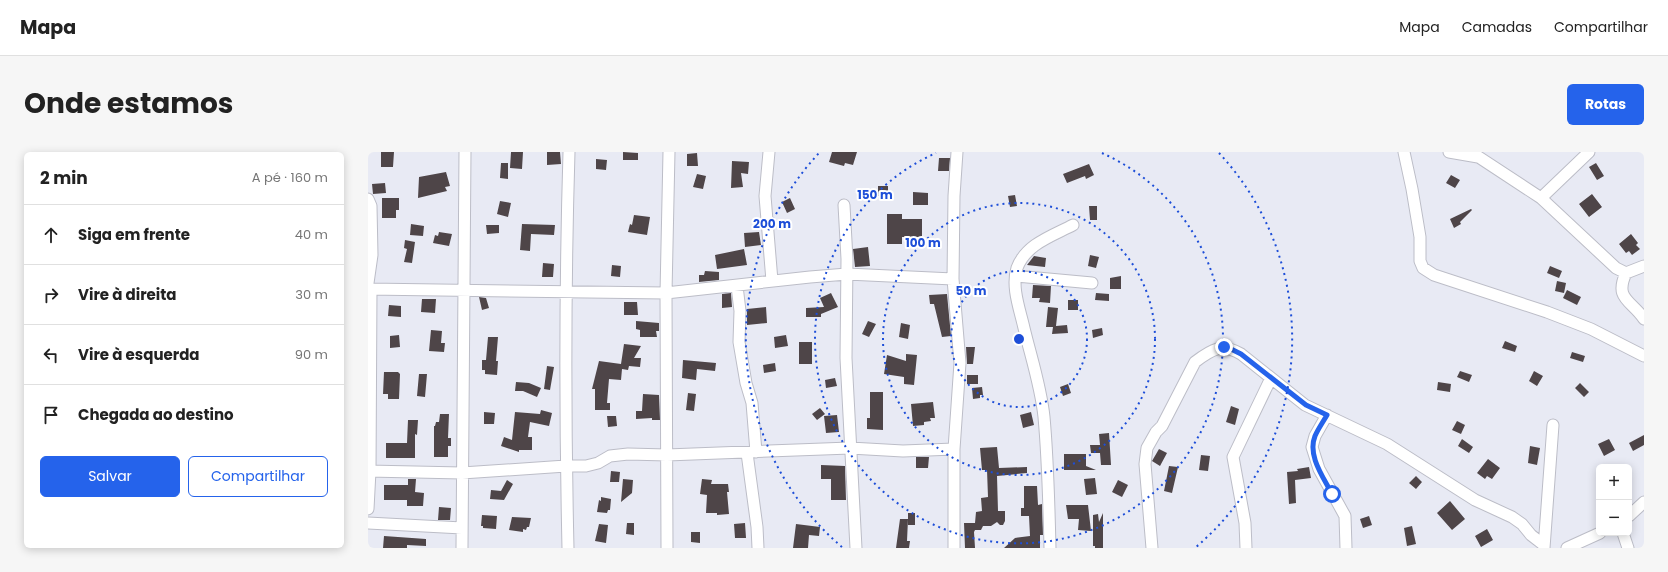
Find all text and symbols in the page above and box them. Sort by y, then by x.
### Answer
text: Mapa [20,14,76,41]
text: Mapa [1399,17,1440,37]
text: Camadas [1462,17,1532,37]
text: Compartilhar [1554,17,1648,37]
text: Onde estamos [24,84,233,123]
button: Rotas [1567,84,1644,125]
text: 2 min [40,166,88,190]
text: A pé · 160 m [252,168,328,187]
text: 150 m [857,186,893,203]
text: 200 m [753,215,791,232]
icon: ahead [40,224,62,246]
text: Siga em frente [78,224,190,245]
text: 40 m [295,225,328,244]
text: 100 m [905,234,941,251]
text: 50 m [956,282,987,299]
icon: right [40,284,62,306]
text: Vire à direita [78,284,177,305]
text: 30 m [295,285,328,304]
centre of rings [1012,332,1026,346]
route end [1215,338,1233,356]
icon: left [40,344,62,366]
text: Vire à esquerda [78,344,200,365]
text: 90 m [295,345,328,364]
icon: arrive [40,404,62,426]
text: Chegada ao destino [78,404,234,425]
button: Salvar [40,456,180,497]
button: Compartilhar [188,456,328,497]
map controls [1596,464,1632,536]
button: + [1596,464,1632,500]
route start [1323,485,1341,503]
button: − [1596,500,1632,536]

